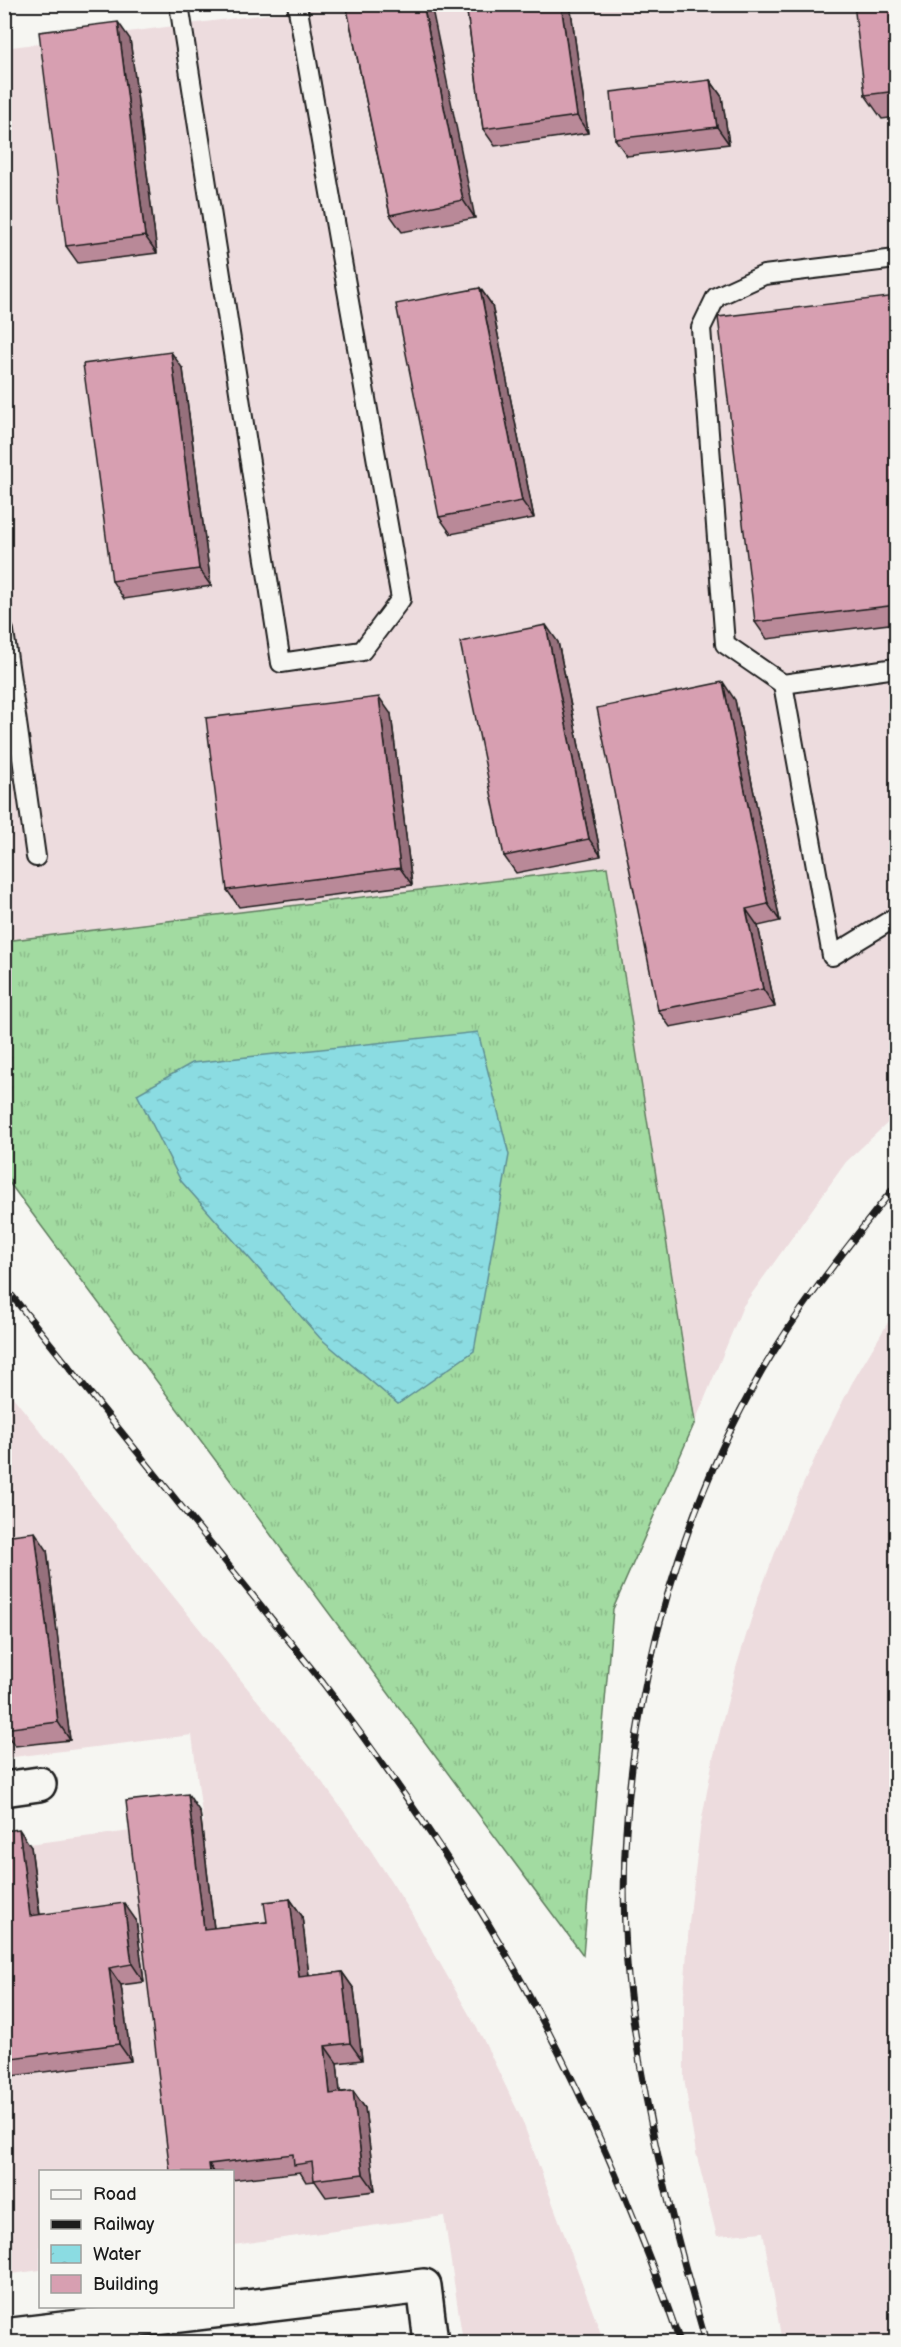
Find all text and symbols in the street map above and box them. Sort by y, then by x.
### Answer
legend [39,2170,234,2308]
text: Road [93,2184,137,2205]
text: Railway [93,2214,155,2235]
text: Water [93,2244,141,2265]
text: Building [93,2274,159,2295]

